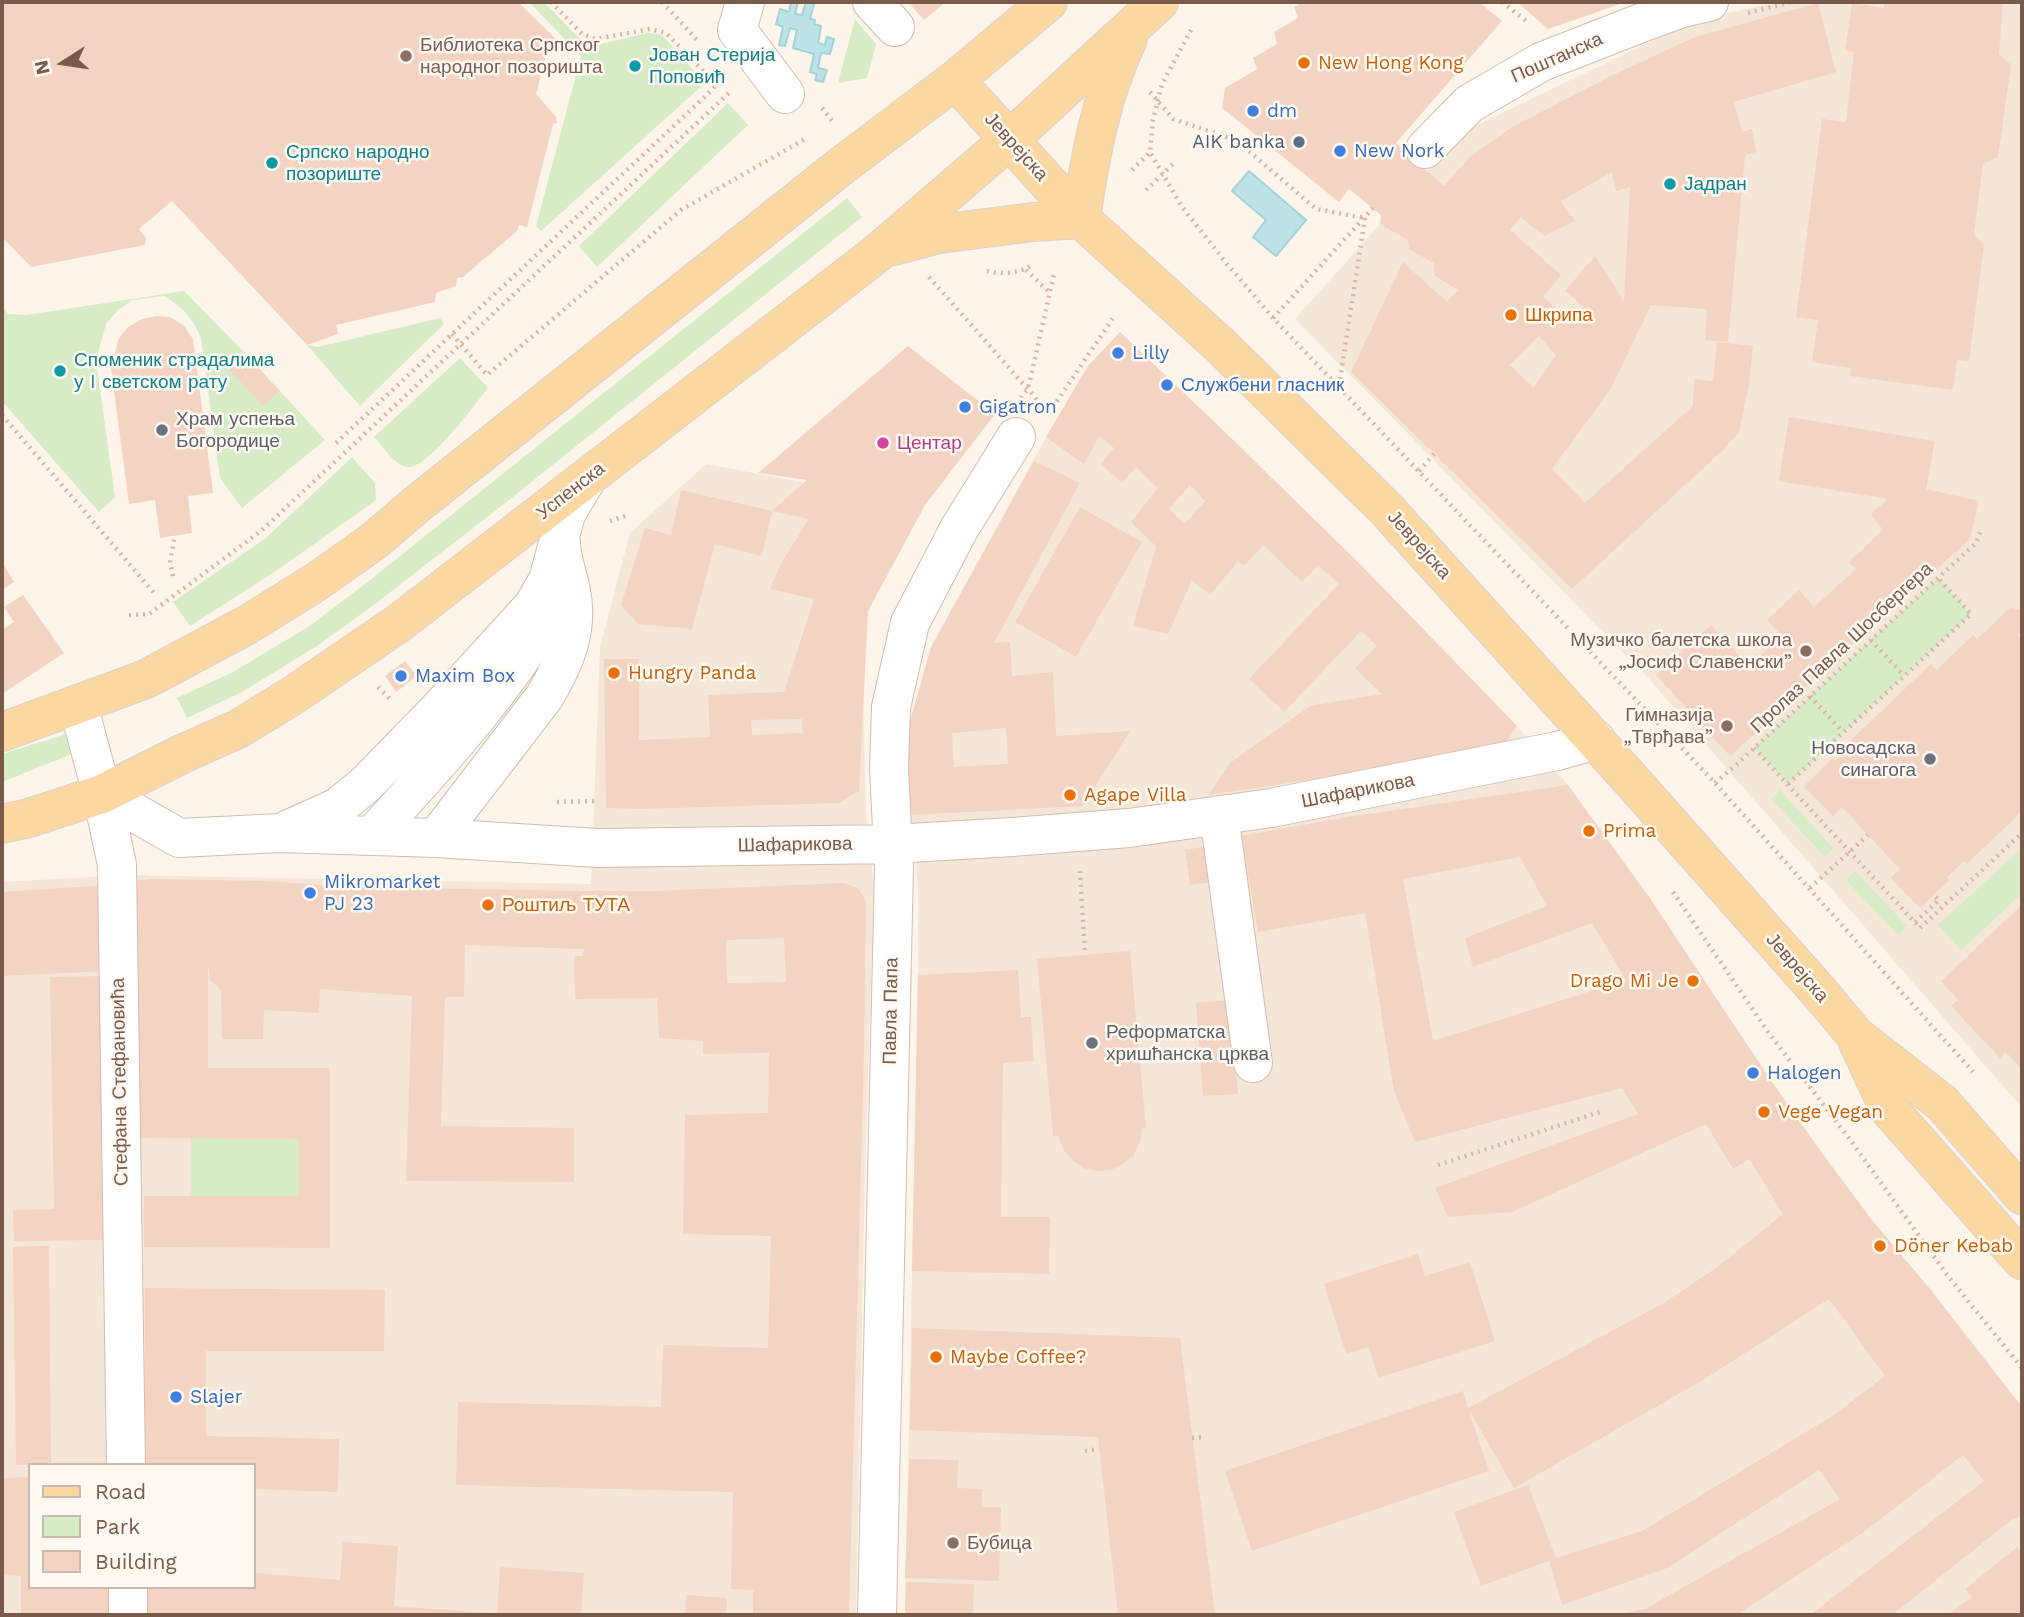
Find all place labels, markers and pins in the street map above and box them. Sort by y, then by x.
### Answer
place label: Библиотека Српског народног позоришта [420,34,603,78]
place label: Јован Стерија Поповић [649,44,775,88]
marker: Библиотека Српског народног позоришта [398,48,414,64]
place label: New Hong Kong [1318,52,1463,74]
marker: New Hong Kong [1296,55,1312,71]
marker: Јован Стерија Поповић [627,58,643,74]
place label: dm [1267,100,1297,122]
marker: dm [1245,103,1261,119]
place label: AIK banka [1192,131,1285,153]
marker: AIK banka [1291,134,1307,150]
place label: New Nork [1354,140,1445,162]
place label: Српско народно позориште [286,141,430,185]
marker: New Nork [1332,143,1348,159]
marker: Српско народно позориште [264,155,280,171]
place label: Јадран [1684,173,1747,195]
marker: Јадран [1662,176,1678,192]
place label: Шкрипа [1525,304,1593,326]
marker: Шкрипа [1503,307,1519,323]
place label: Lilly [1132,342,1169,364]
marker: Lilly [1110,345,1126,361]
place label: Споменик страдалима у I светском рату [74,349,274,393]
marker: Споменик страдалима у I светском рату [52,363,68,379]
place label: Службени гласник [1181,374,1344,396]
marker: Службени гласник [1159,377,1175,393]
place label: Gigatron [979,396,1057,418]
marker: Gigatron [957,399,973,415]
place label: Храм успења Богородице [176,408,295,452]
marker: Храм успења Богородице [154,422,170,438]
place label: Центар [897,432,962,454]
marker: Центар [875,435,891,451]
place label: Музичко балетска школа „Јосиф Славенски” [1570,629,1792,673]
marker: Музичко балетска школа „Јосиф Славенски” [1798,643,1814,659]
place label: Hungry Panda [628,662,756,684]
place label: Maxim Box [415,665,515,687]
marker: Hungry Panda [606,665,622,681]
marker: Maxim Box [393,668,409,684]
place label: Гимназија „Тврђава” [1623,704,1713,748]
marker: Гимназија „Тврђава” [1719,718,1735,734]
place label: Новосадска синагога [1811,737,1916,781]
marker: Новосадска синагога [1922,751,1938,767]
place label: Agape Villa [1084,784,1187,806]
marker: Agape Villa [1062,787,1078,803]
place label: Prima [1603,820,1656,842]
marker: Prima [1581,823,1597,839]
place label: Mikromarket PJ 23 [324,871,441,915]
marker: Mikromarket PJ 23 [302,885,318,901]
place label: Роштиљ ТУТА [502,894,630,916]
marker: Роштиљ ТУТА [480,897,496,913]
place label: Drago Mi Je [1570,970,1679,992]
marker: Drago Mi Je [1685,973,1701,989]
place label: Реформатска хришћанска црква [1106,1021,1269,1065]
marker: Реформатска хришћанска црква [1084,1035,1100,1051]
place label: Halogen [1767,1062,1842,1084]
marker: Halogen [1745,1065,1761,1081]
place label: Vege Vegan [1778,1101,1883,1123]
marker: Vege Vegan [1756,1104,1772,1120]
place label: Döner Kebab [1894,1235,2013,1257]
marker: Döner Kebab [1872,1238,1888,1254]
place label: Maybe Coffee? [950,1346,1086,1368]
marker: Maybe Coffee? [928,1349,944,1365]
place label: Slajer [190,1386,243,1408]
marker: Slajer [168,1389,184,1405]
place label: Бубица [967,1532,1032,1554]
marker: Бубица [945,1535,961,1551]

